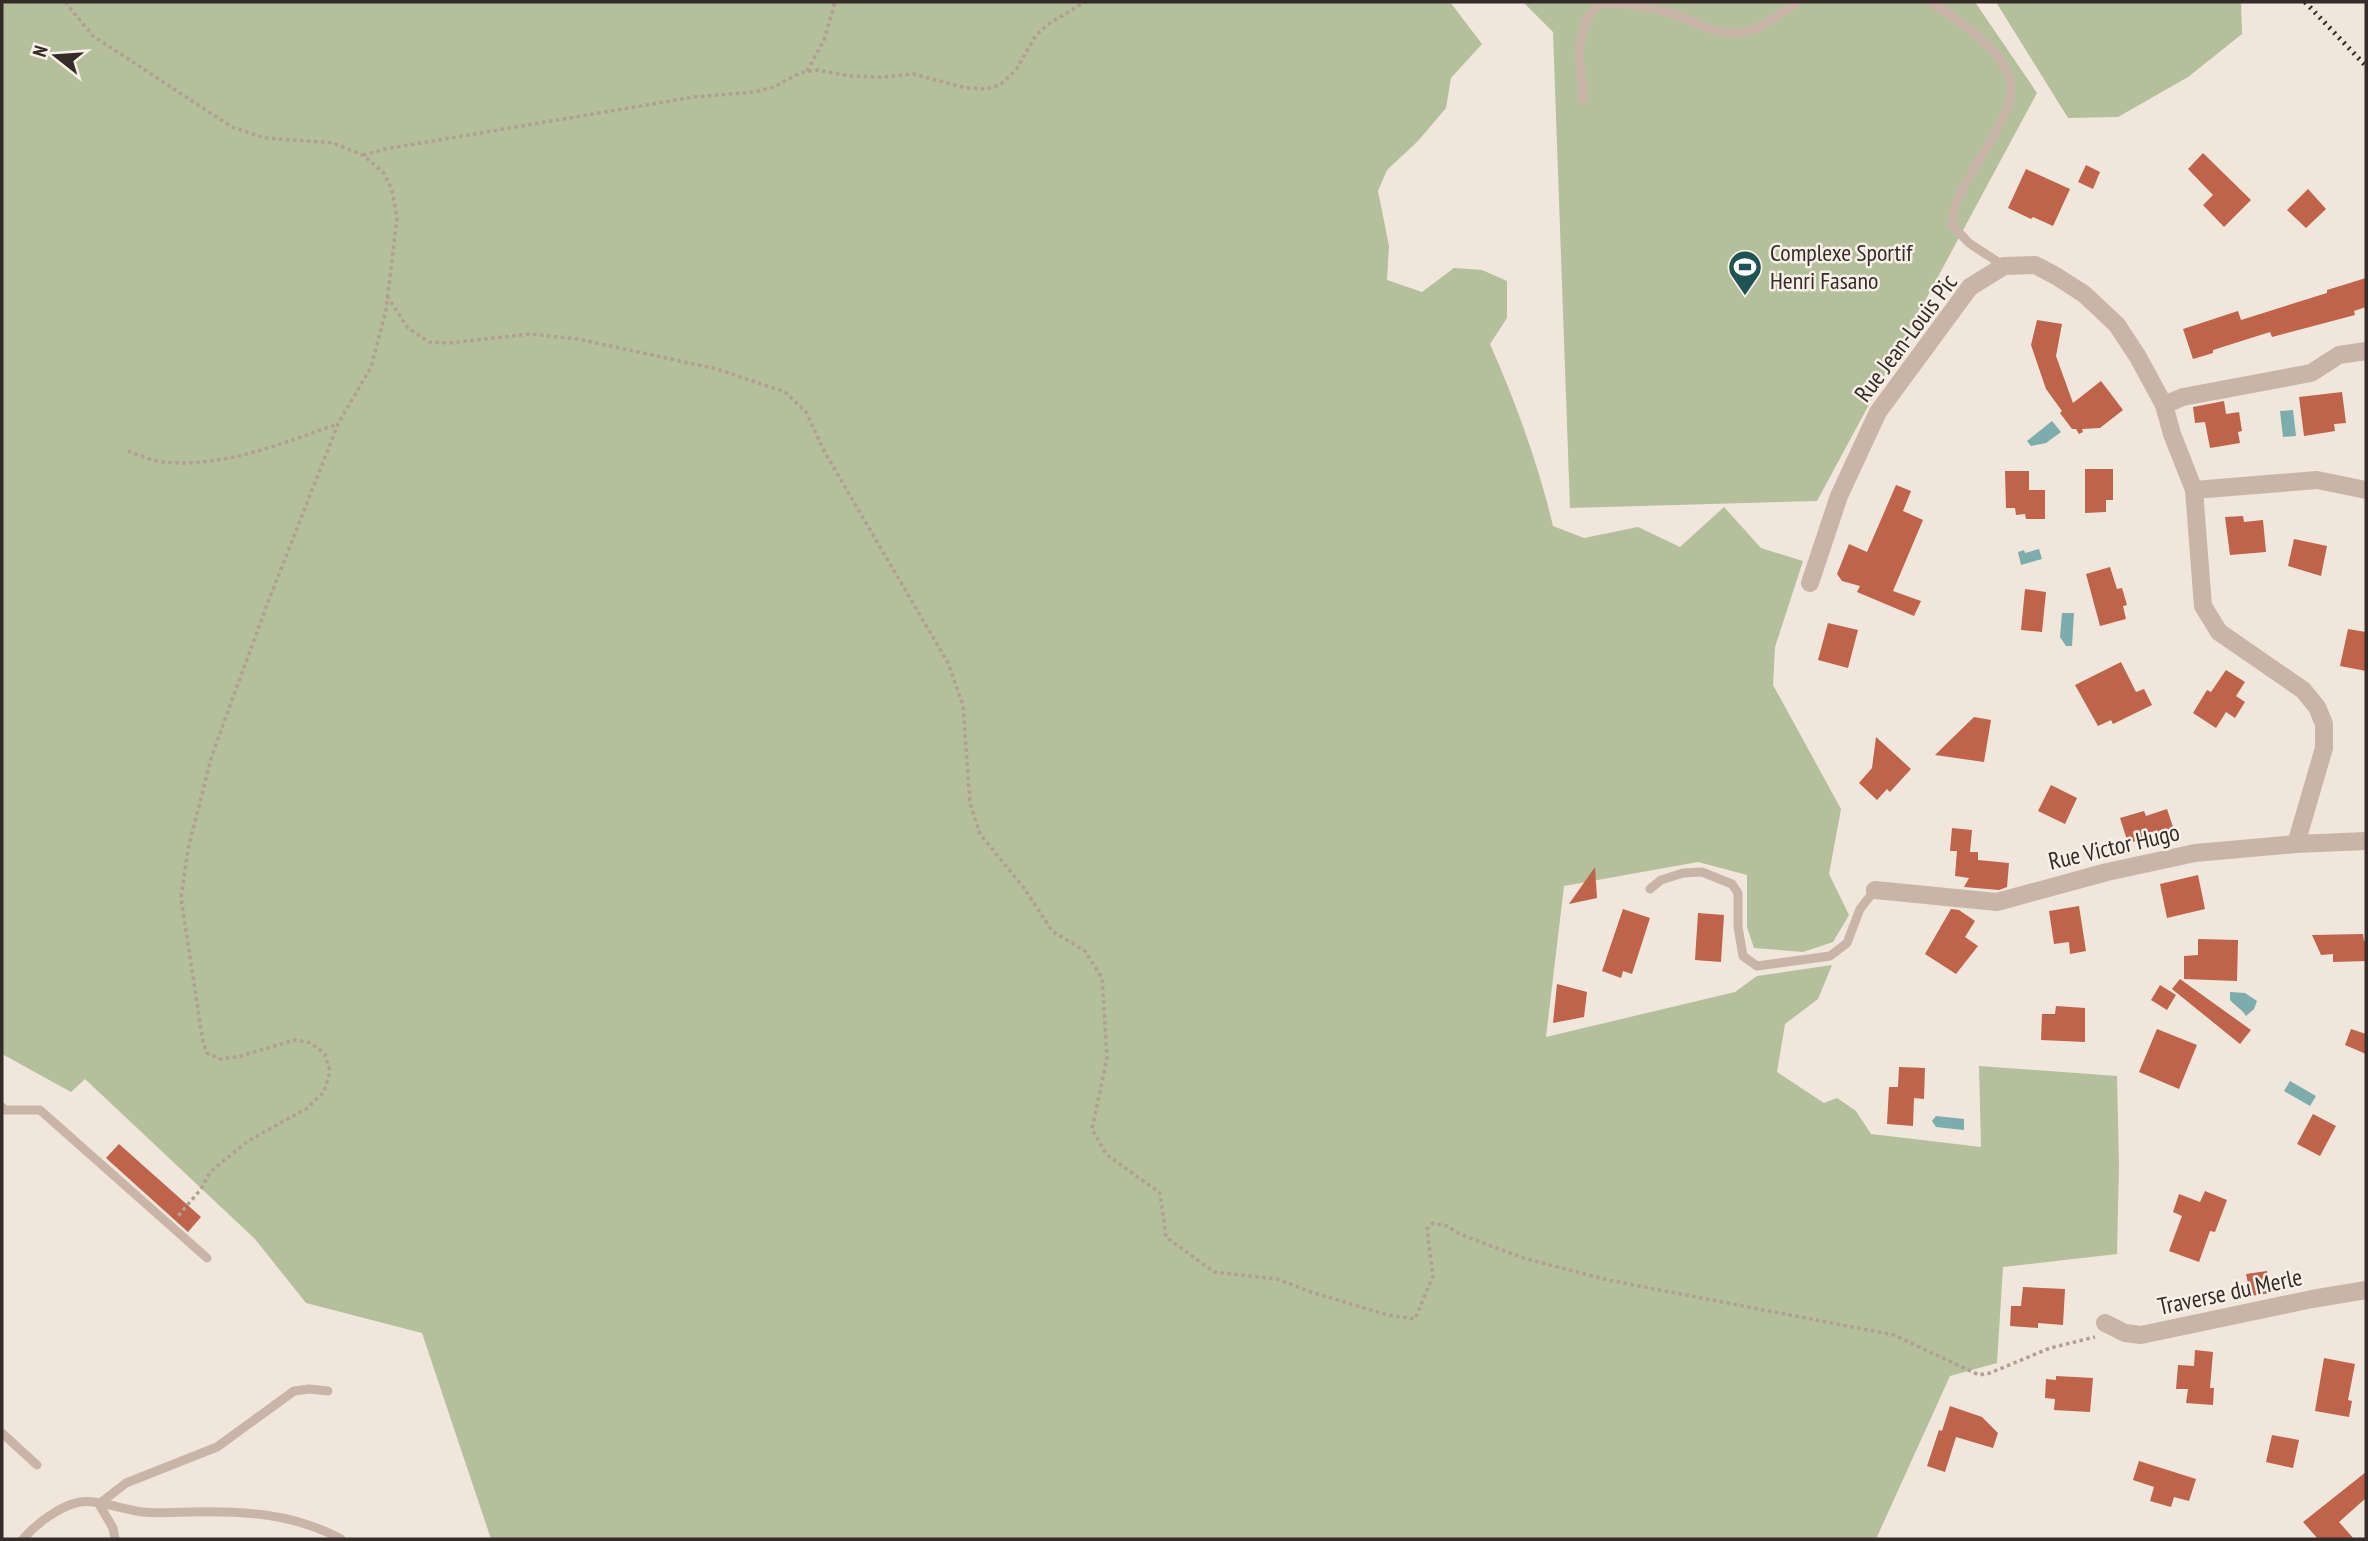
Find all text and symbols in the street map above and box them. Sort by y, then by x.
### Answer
north arrow [21,21,91,91]
text: N [27,43,53,59]
place label: Complexe Sportif Henri Fasano [1770,237,1913,296]
sports icon: Complexe Sportif Henri Fasano [1726,248,1764,297]
street label: Rue Jean-Louis Pic [1847,267,1964,408]
street label: Rue Victor Hugo [2045,816,2183,877]
street label: Traverse du Merle [2155,1261,2305,1322]

